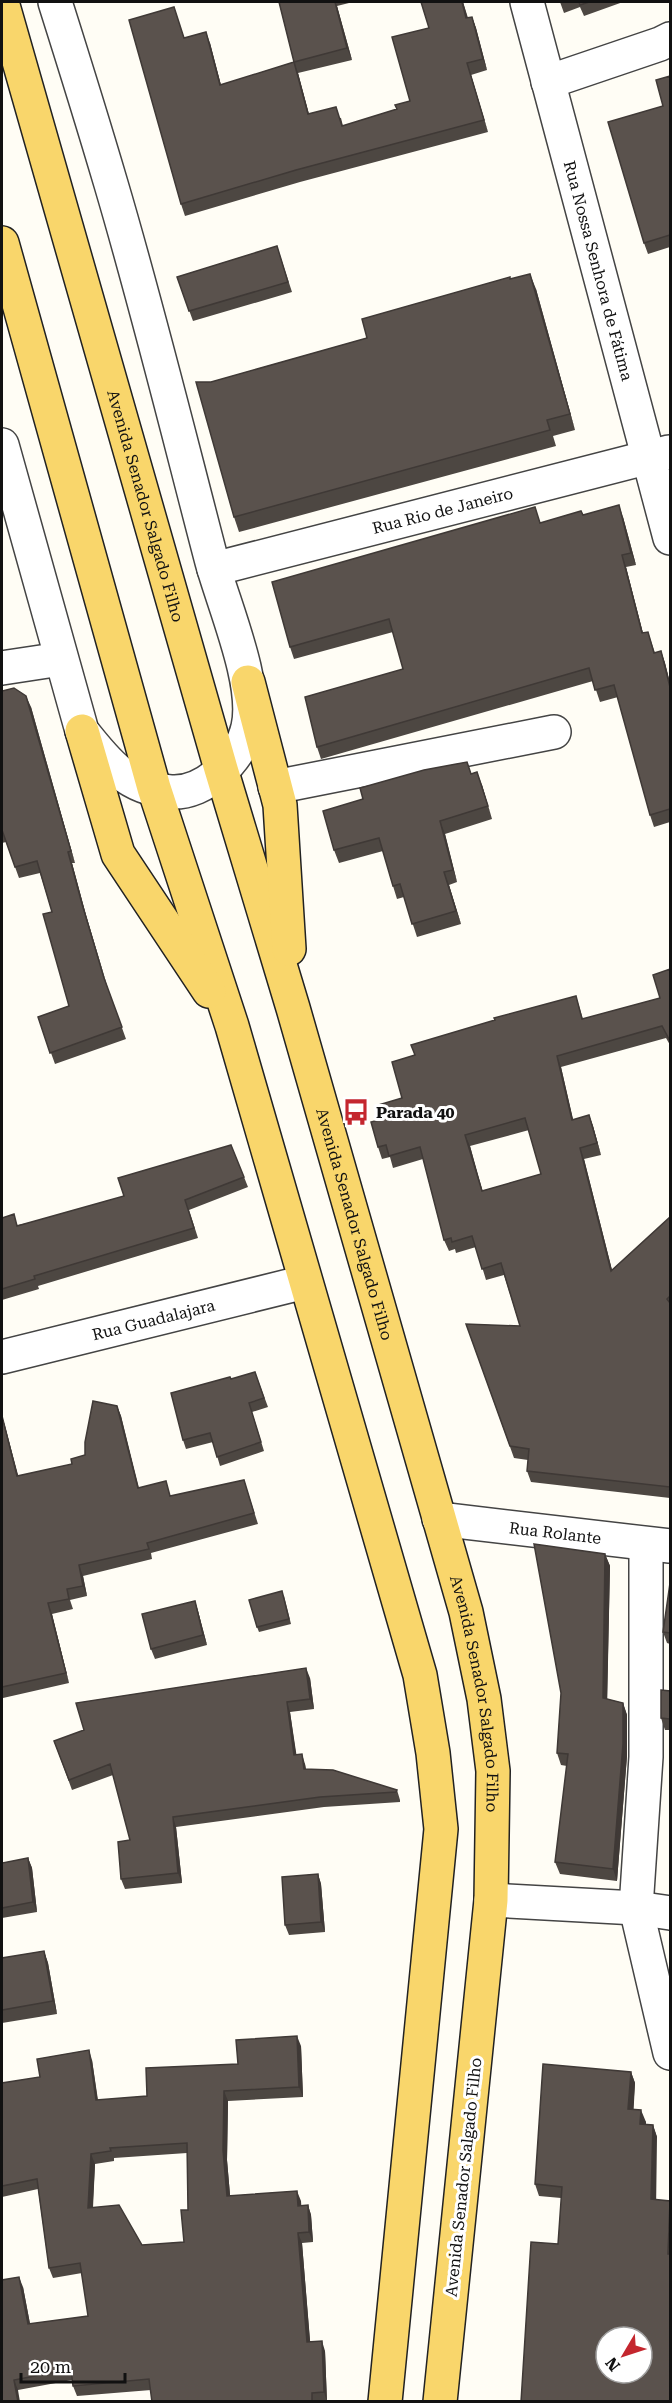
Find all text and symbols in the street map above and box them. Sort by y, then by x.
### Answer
street label: Rua Nossa Senhora de Fátima [560,159,637,383]
street label: Avenida Senador Salgado Filho [103,388,188,624]
street label: Rua Rio de Janeiro [370,483,515,538]
bus stop icon: Parada 40 [341,1097,371,1127]
place label: Parada 40 [376,1103,455,1122]
street label: Avenida Senador Salgado Filho [312,1106,397,1343]
street label: Rua Guadalajara [90,1296,217,1344]
street label: Rua Rolante [508,1518,603,1548]
street label: Avenida Senador Salgado Filho [446,1573,502,1813]
street label: Avenida Senador Salgado Filho [441,2056,486,2298]
north arrow [594,2325,654,2385]
scale bar [21,2346,124,2384]
text: N [601,2353,624,2375]
text: 20 m [30,2356,71,2377]

